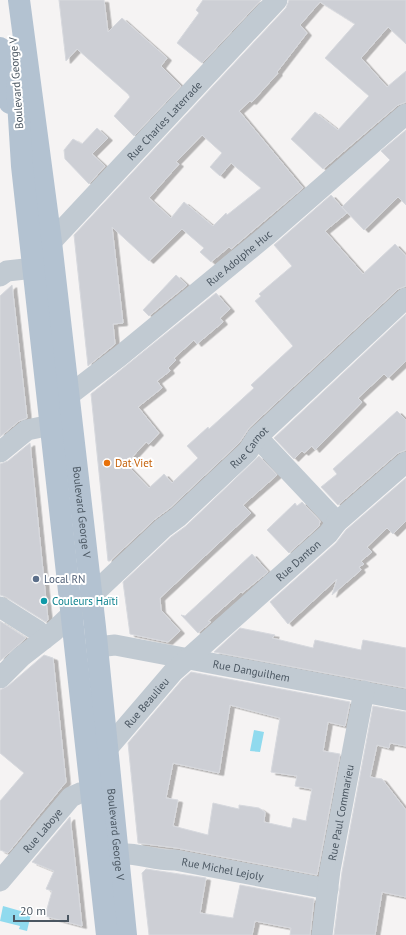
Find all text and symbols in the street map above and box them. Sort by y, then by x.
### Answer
street label: Boulevard George V [6,36,26,130]
street label: Rue Charles Laterrade [124,78,205,163]
street label: Rue Adolphe Huc [204,227,275,289]
street label: Rue Carnot [227,423,271,471]
place label: Dat Viet [115,456,153,470]
marker: Dat Viet [102,458,112,468]
street label: Boulevard George V [70,465,94,560]
street label: Rue Danton [273,537,323,584]
place label: Local RN [44,572,85,586]
marker: Local RN [31,574,41,584]
place label: Couleurs Haïti [52,594,118,608]
marker: Couleurs Haïti [39,596,49,606]
street label: Rue Danguilhem [212,657,291,685]
street label: Rue Beaulieu [121,675,172,731]
street label: Rue Paul Commarieu [325,763,357,862]
street label: Boulevard George V [104,788,128,882]
street label: Rue Laboye [20,805,66,856]
street label: Rue Michel Lejoly [181,854,266,884]
scale bar [14,897,68,923]
text: 20 m [20,903,46,918]

